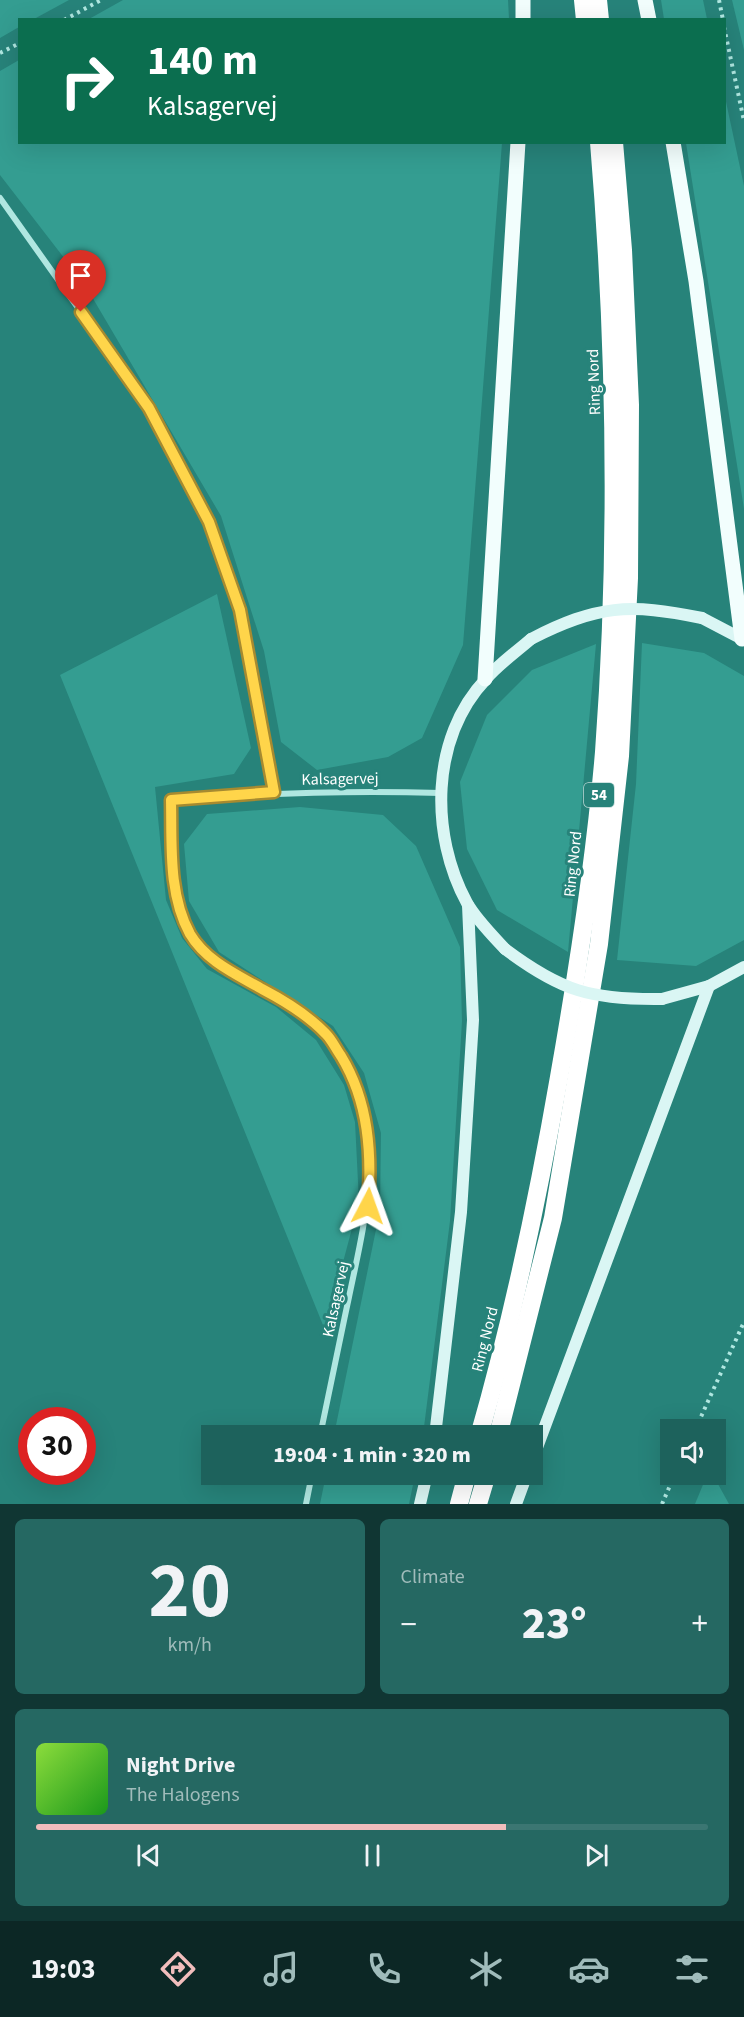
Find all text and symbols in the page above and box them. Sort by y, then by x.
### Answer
text: 140 m [147,31,258,91]
icon: right [48,42,126,120]
text: Kalsagervej [147,87,277,126]
pin [55,250,106,312]
icon: arrive [64,259,97,292]
street label: Ring Nord [582,348,606,416]
street label: Kalsagervej [301,767,379,791]
road number: 54 [584,783,614,807]
street label: Ring Nord [559,830,587,898]
position arrow [336,1174,400,1238]
street label: Kalsagervej [317,1259,355,1339]
street label: Ring Nord [466,1304,504,1374]
speed limit sign: 30 [18,1407,96,1485]
map controls [660,1419,726,1485]
button: sound [660,1419,726,1485]
text: 19:04 · 1 min · 320 m [273,1439,471,1471]
text: 20 [149,1536,231,1647]
text: Climate [401,1563,465,1591]
text: 23° [522,1592,587,1656]
text: − [401,1601,417,1648]
text: + [692,1601,708,1648]
text: km/h [168,1631,212,1659]
text: Night Drive [126,1749,235,1781]
text: The Halogens [126,1781,240,1809]
icon: previous [132,1839,165,1872]
icon: pause [356,1839,389,1872]
icon: next [580,1839,613,1872]
icon: directions [157,1948,199,1990]
icon: music [260,1948,302,1990]
icon: phone [363,1948,405,1990]
icon: climate [465,1948,507,1990]
icon: car [568,1948,610,1990]
icon: filters [671,1948,713,1990]
text: 19:03 [30,1950,96,1989]

